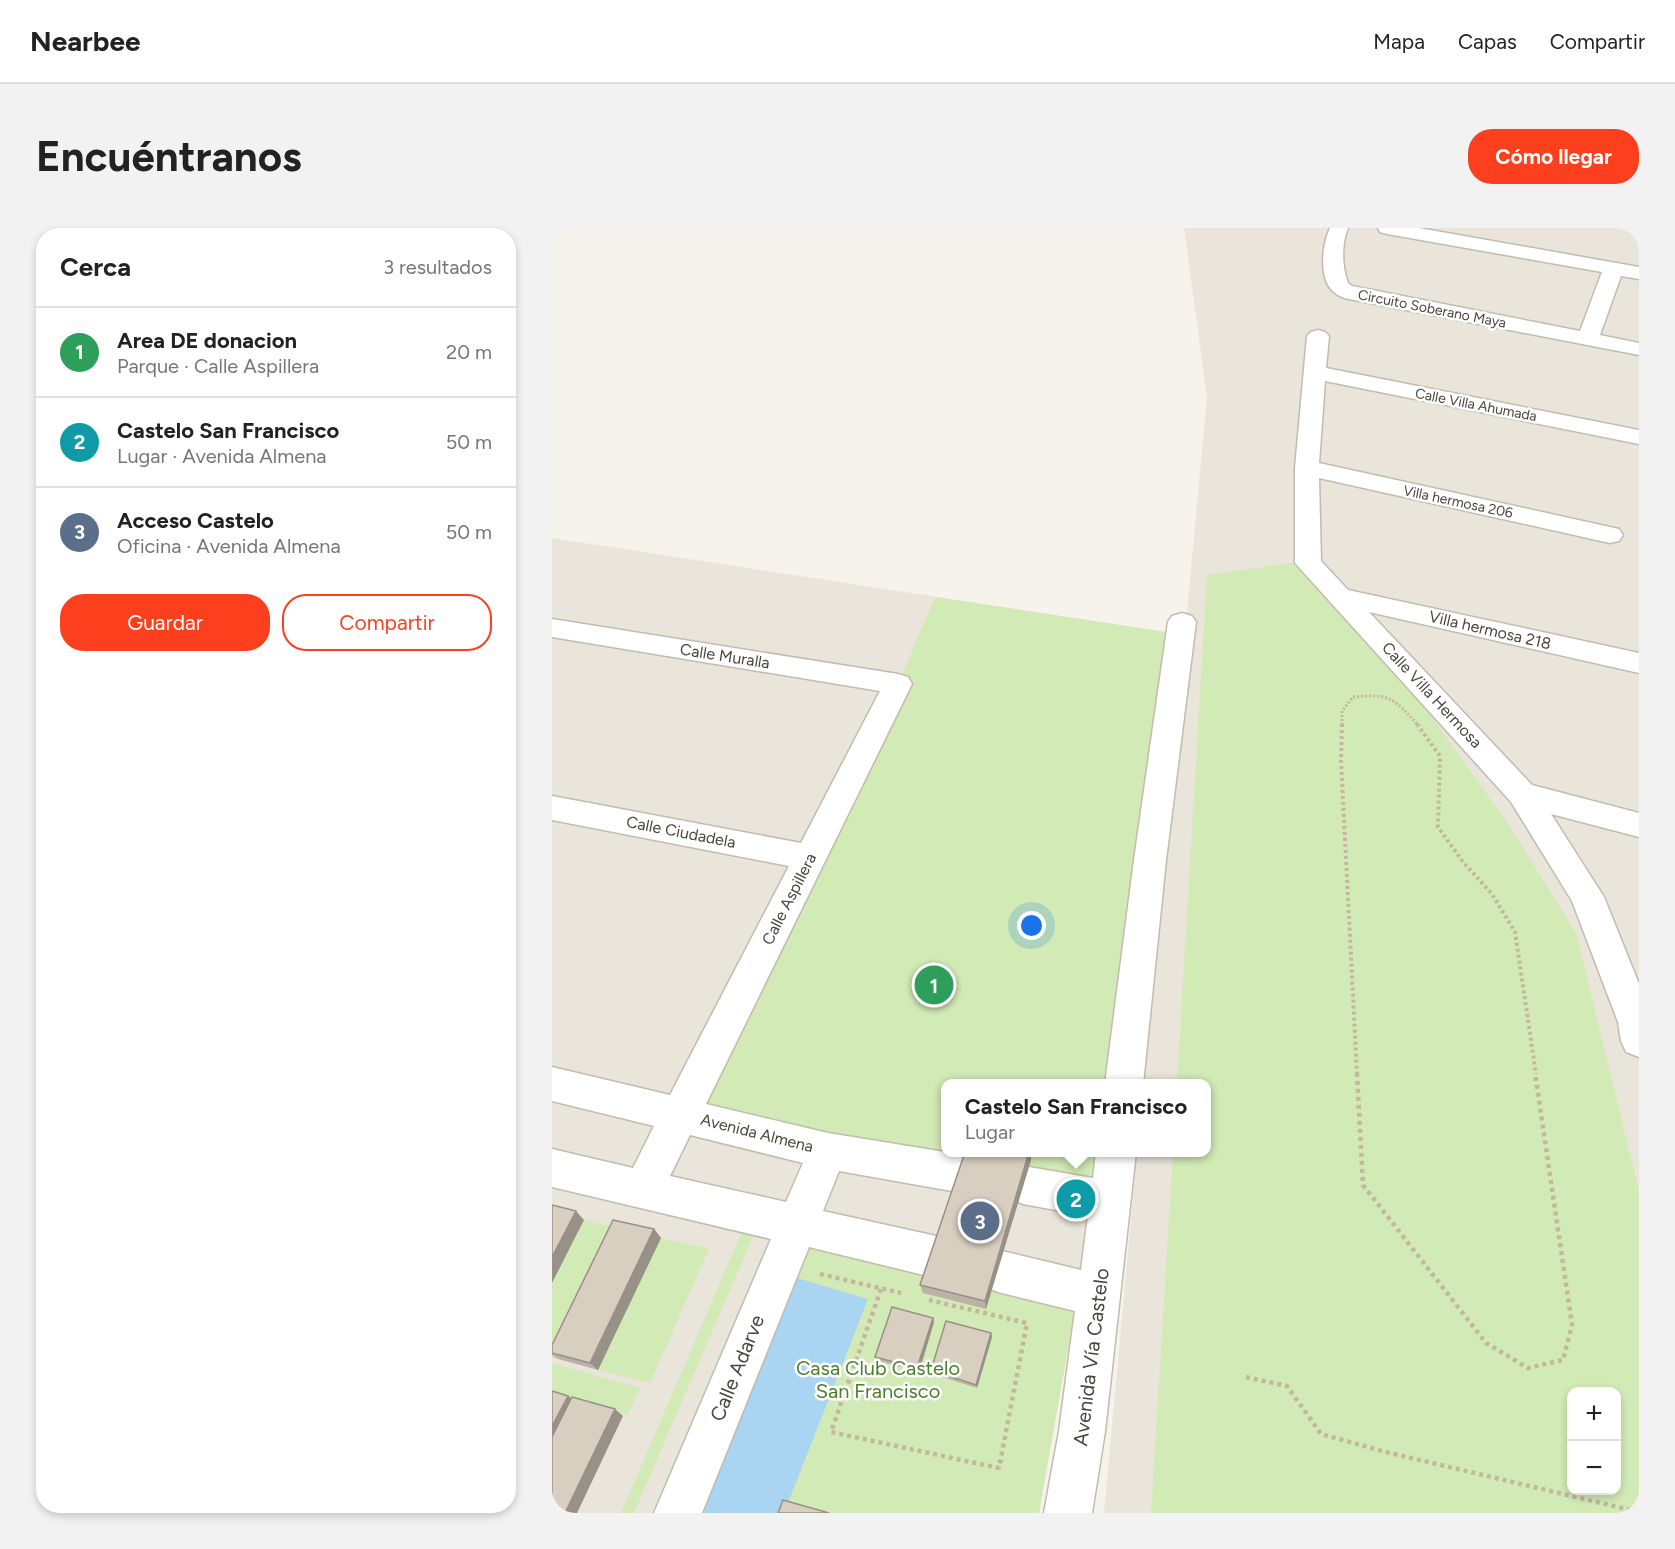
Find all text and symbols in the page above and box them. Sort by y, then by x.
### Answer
text: Nearbee [30,24,140,58]
text: Mapa [1373,29,1425,54]
text: Capas [1458,29,1517,54]
text: Compartir [1550,29,1645,54]
button: Cómo llegar [1468,129,1639,184]
text: Encuéntranos [36,131,302,182]
text: Cerca [60,251,131,283]
text: 3 resultados [383,255,492,279]
street label: Circuito Soberano Maya [1356,286,1508,332]
text: Area DE donacion [117,327,297,354]
text: 1 [75,340,84,364]
text: 20 m [446,340,492,364]
text: Parque · Calle Aspillera [117,354,319,378]
street label: Calle Villa Ahumada [1414,385,1538,425]
text: Castelo San Francisco [117,417,339,444]
text: 2 [74,430,85,454]
text: 50 m [446,430,492,454]
text: Lugar · Avenida Almena [117,444,327,468]
street label: Villa hermosa 206 [1402,482,1515,522]
text: Acceso Castelo [117,507,274,534]
text: 3 [74,520,85,544]
text: 50 m [446,520,492,544]
text: Oficina · Avenida Almena [117,534,341,558]
button: Guardar [60,594,270,651]
button: Compartir [282,594,492,651]
street label: Villa hermosa 218 [1427,607,1553,653]
street label: Calle Villa Hermosa [1378,638,1486,752]
street label: Calle Muralla [679,640,771,672]
street label: Calle Ciudadela [625,812,737,852]
street label: Calle Aspillera [758,850,820,948]
your location [1017,911,1046,940]
pin: 1 [914,962,953,1008]
popup [941,1079,1211,1157]
text: Castelo San Francisco [965,1093,1187,1120]
street label: Avenida Almena [699,1110,815,1156]
text: Lugar [965,1120,1015,1144]
pin: 2 [1056,1176,1096,1222]
pin: 3 [960,1198,1000,1244]
street label: Avenida Vía Castelo [1068,1267,1114,1447]
street label: Calle Adarve [705,1311,769,1425]
park label: Casa Club Castelo San Francisco [796,1356,960,1403]
map controls [1567,1387,1621,1495]
button: + [1567,1387,1621,1441]
button: − [1567,1441,1621,1495]

